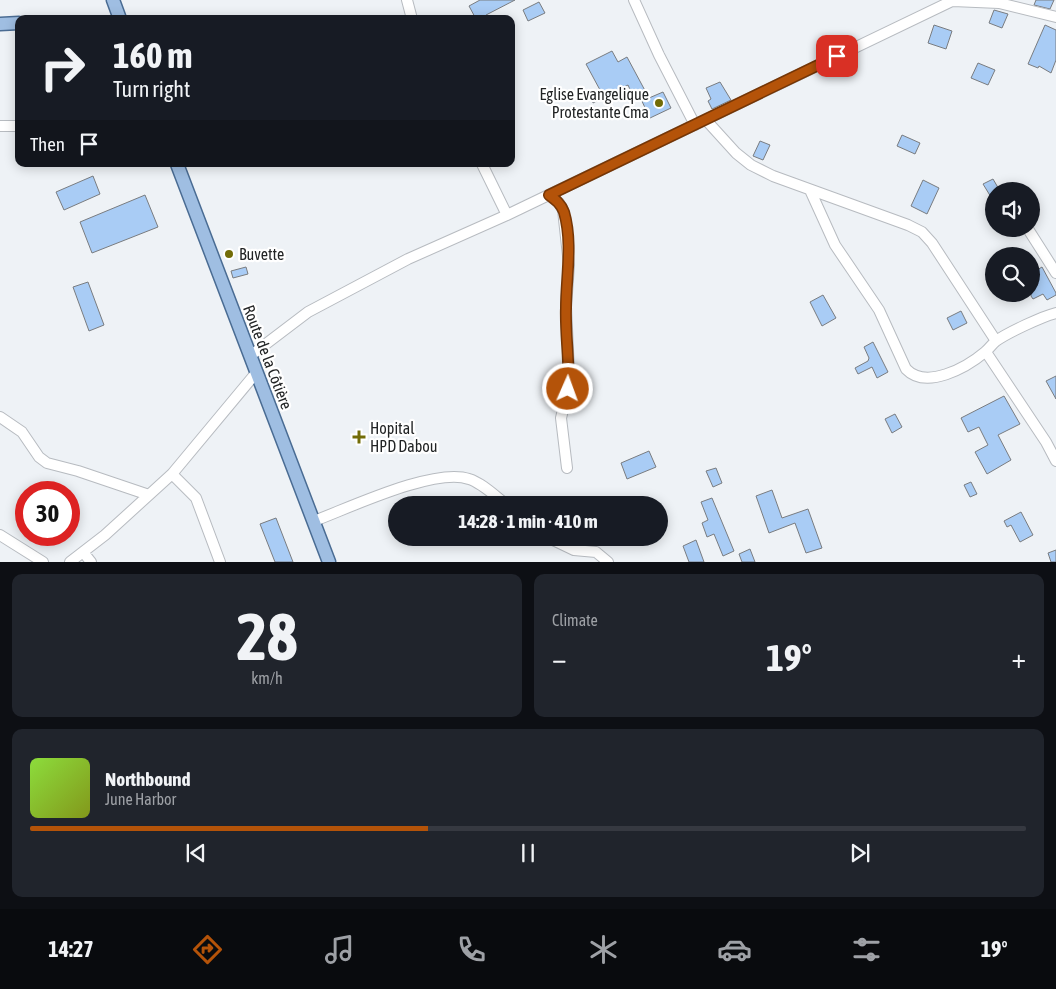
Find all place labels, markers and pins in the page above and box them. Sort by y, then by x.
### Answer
pin [816,35,858,77]
place label: Eglise Evangelique Protestante Cma [540,85,649,121]
marker: Eglise Evangelique Protestante Cma [653,97,665,109]
place label: Buvette [239,245,284,263]
marker: Buvette [223,248,235,260]
place label: Hopital HPD Dabou [370,419,438,455]
marker: Hopital HPD Dabou [352,430,366,444]

